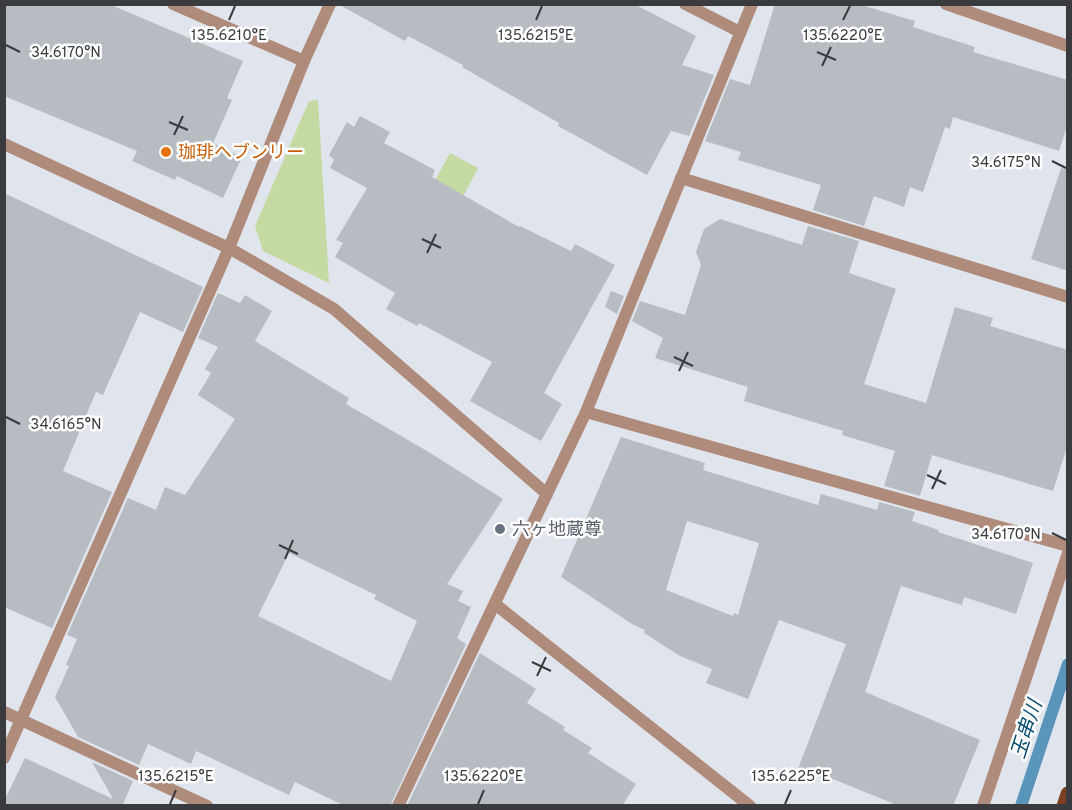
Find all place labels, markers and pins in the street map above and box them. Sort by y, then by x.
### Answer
place label: 珈琲ヘブンリー [178,142,304,165]
marker: 珈琲ヘブンリー [159,145,173,159]
place label: 六ヶ地蔵尊 [512,519,602,542]
marker: 六ヶ地蔵尊 [493,522,507,536]

